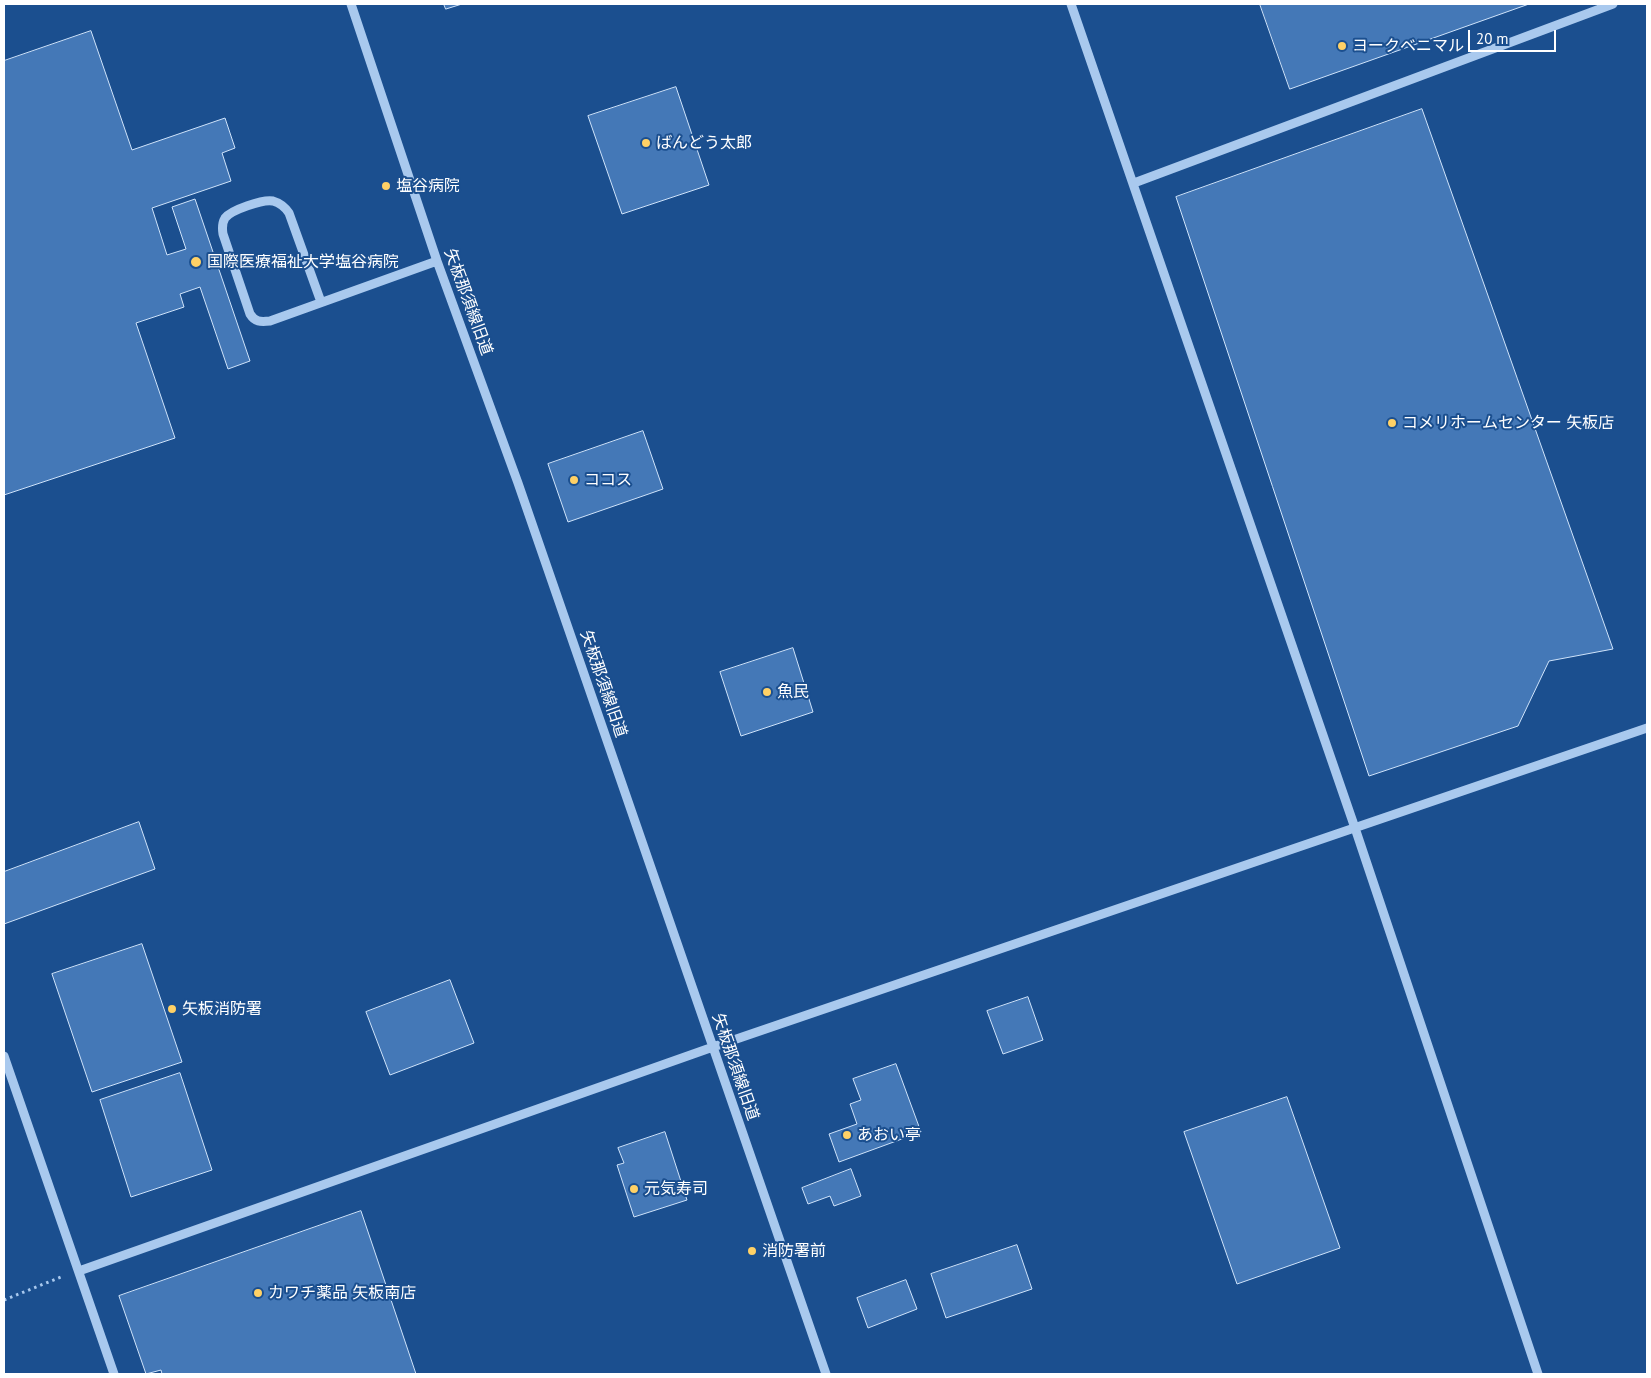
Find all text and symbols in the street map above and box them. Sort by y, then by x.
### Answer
scale bar [1471,20,1558,52]
text: 20 m [1476,29,1509,48]
place label: ヨークベニマル [1352,36,1464,56]
marker: ヨークベニマル [1336,40,1348,52]
place label: ばんどう太郎 [656,133,752,153]
marker: ばんどう太郎 [640,137,652,149]
place label: 塩谷病院 [396,176,460,196]
marker: 塩谷病院 [380,180,392,192]
street label: 矢板那須線旧道 [440,246,496,358]
place label: 国際医療福祉大学塩谷病院 [207,252,399,272]
marker: 国際医療福祉大学塩谷病院 [189,255,203,269]
place label: コメリホームセンター 矢板店 [1402,413,1614,433]
marker: コメリホームセンター 矢板店 [1386,417,1398,429]
place label: ココス [584,470,632,490]
marker: ココス [568,474,580,486]
street label: 矢板那須線旧道 [576,628,630,740]
place label: 魚民 [777,682,809,702]
marker: 魚民 [761,686,773,698]
place label: 矢板消防署 [182,999,262,1019]
marker: 矢板消防署 [166,1003,178,1015]
street label: 矢板那須線旧道 [708,1011,762,1123]
place label: あおい亭 [857,1125,921,1145]
marker: あおい亭 [841,1129,853,1141]
place label: 元気寿司 [644,1179,708,1199]
marker: 元気寿司 [628,1183,640,1195]
place label: 消防署前 [762,1241,826,1261]
marker: 消防署前 [746,1245,758,1257]
place label: カワチ薬品 矢板南店 [268,1283,416,1303]
marker: カワチ薬品 矢板南店 [252,1287,264,1299]

